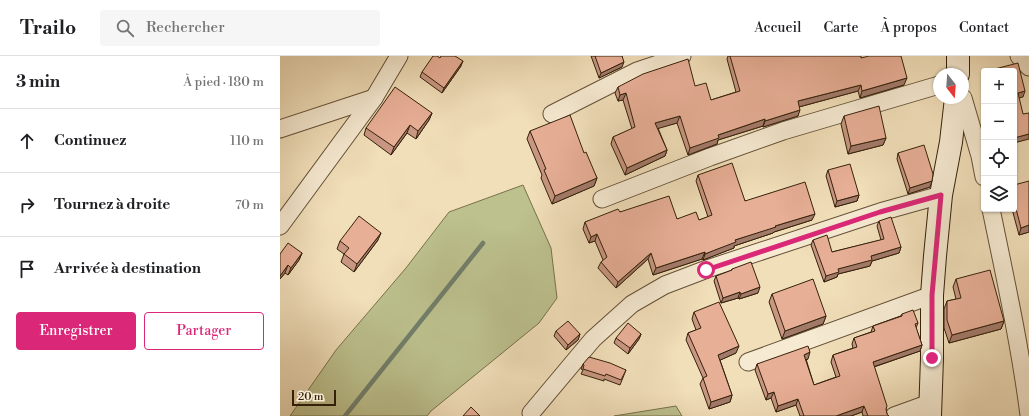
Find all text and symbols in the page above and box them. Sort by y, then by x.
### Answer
search box [100,10,380,46]
text: Trailo [20,16,76,40]
icon: search [114,17,136,39]
text: Rechercher [146,18,225,37]
text: Accueil [754,19,801,37]
text: Carte [823,19,858,37]
text: À propos [880,19,937,37]
text: Contact [959,19,1009,37]
north arrow [933,68,969,104]
map controls [981,68,1017,212]
button: + [981,68,1017,104]
text: 3 min [16,71,60,93]
text: À pied · 180 m [183,74,264,90]
button: − [981,104,1017,140]
icon: ahead [16,130,38,152]
text: Continuez [54,131,126,150]
text: 110 m [230,133,264,149]
button: locate [981,140,1017,176]
button: layers [981,176,1017,212]
icon: right [16,194,38,216]
text: Tournez à droite [54,195,170,214]
text: 70 m [235,197,264,213]
icon: arrive [16,258,38,280]
text: Arrivée à destination [54,259,201,278]
route start [697,261,715,279]
button: Enregistrer [16,312,136,350]
button: Partager [144,312,264,350]
route end [923,349,941,367]
scale bar [292,388,336,407]
text: 20 m [298,390,323,404]

